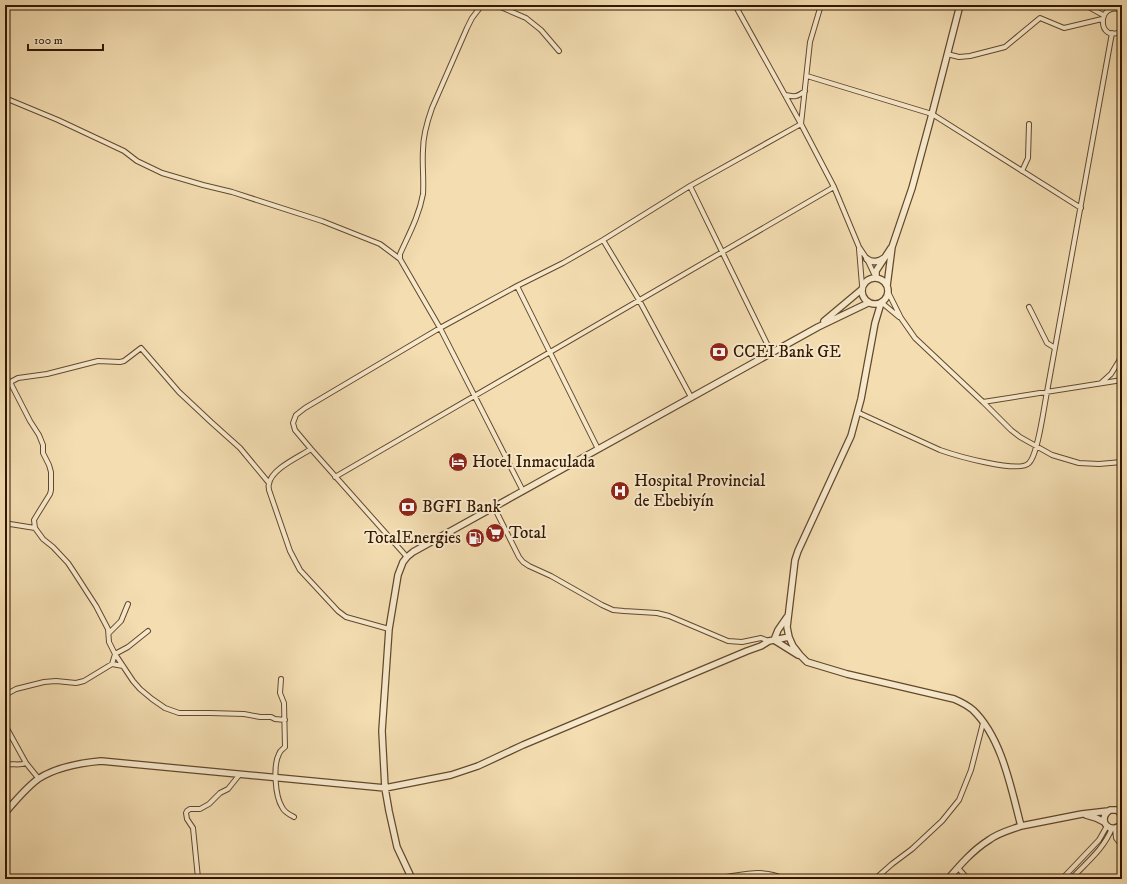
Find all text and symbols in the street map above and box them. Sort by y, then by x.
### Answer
scale bar [28,26,103,52]
text: 100 m [34,33,63,48]
bank icon: CCEI Bank GE [708,341,730,363]
place label: CCEI Bank GE [733,341,841,363]
hotel icon: Hotel Inmaculada [447,451,469,473]
place label: Hotel Inmaculada [472,451,596,473]
place label: Hospital Provincial de Ebebiyín [634,470,765,512]
hospital icon: Hospital Provincial de Ebebiyín [609,480,631,502]
bank icon: BGFI Bank [397,496,419,518]
place label: BGFI Bank [422,496,502,518]
supermarket icon: Total [484,522,506,544]
place label: Total [509,522,546,544]
place label: TotalEnergies [364,527,461,549]
fuel station icon: TotalEnergies [464,527,486,549]

